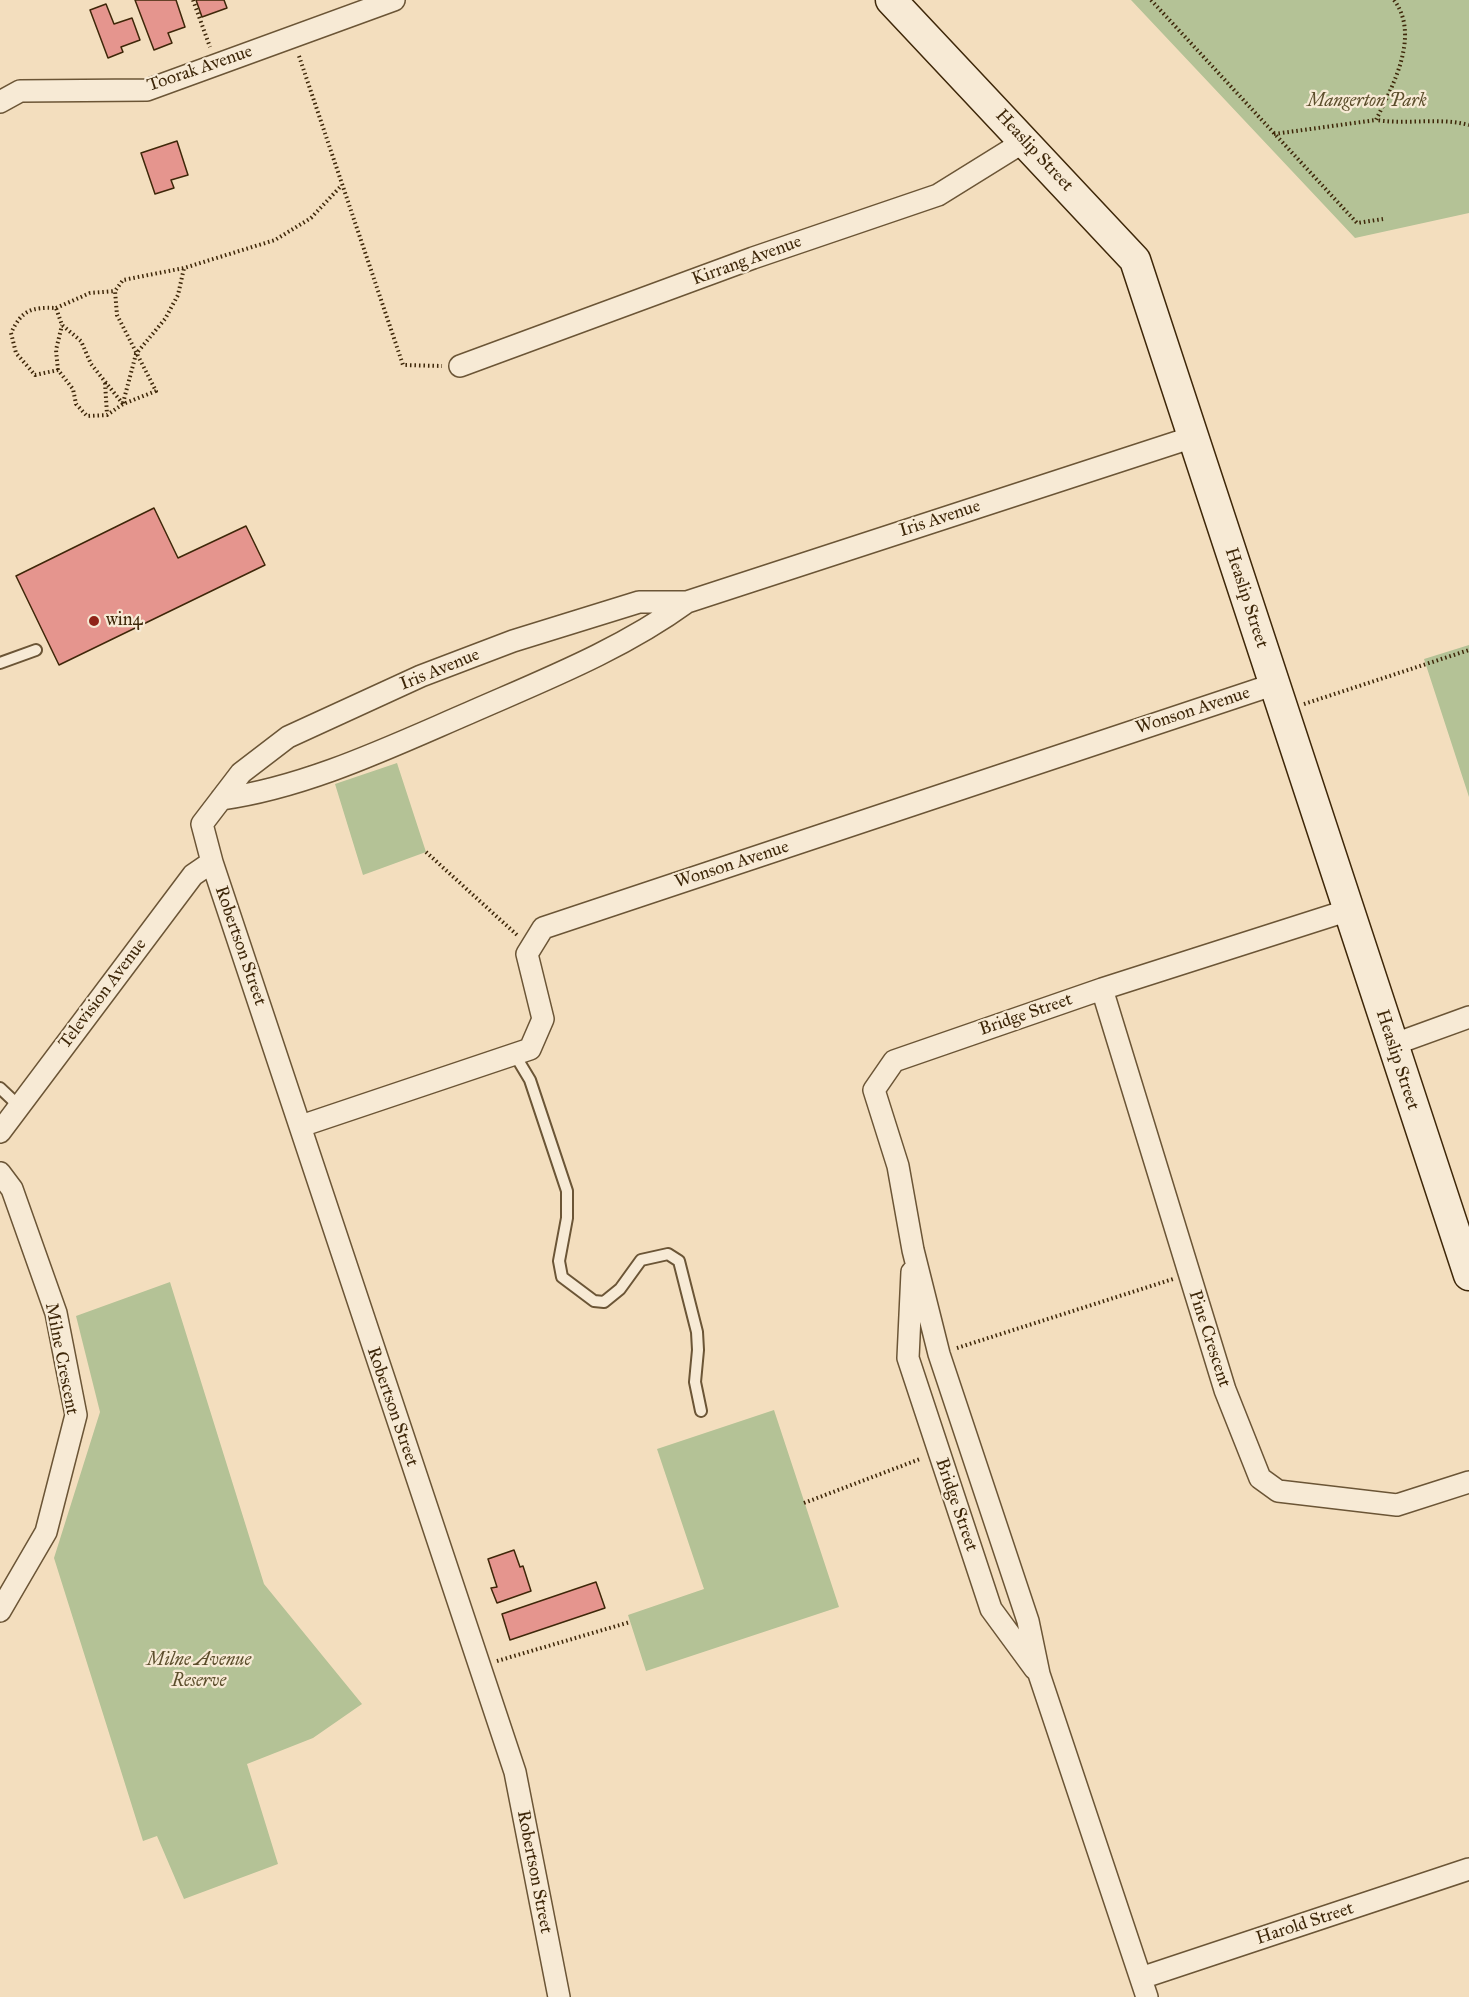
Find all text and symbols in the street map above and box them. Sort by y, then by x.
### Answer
street label: Toorak Avenue [145,41,255,97]
park label: Mangerton Park [1307,91,1427,113]
street label: Heaslip Street [990,105,1078,197]
street label: Kirrang Avenue [689,231,805,291]
street label: Iris Avenue [897,496,983,542]
street label: Heaslip Street [1220,545,1272,651]
place label: win4 [106,610,143,632]
marker: win4 [87,614,101,628]
street label: Iris Avenue [397,644,483,696]
street label: Wonson Avenue [1133,682,1253,740]
street label: Wonson Avenue [672,836,792,894]
street label: Robertson Street [209,883,271,1009]
street label: Television Avenue [54,935,152,1053]
street label: Bridge Street [977,989,1075,1041]
street label: Heaslip Street [1371,1007,1423,1113]
street label: Pine Crescent [1183,1288,1235,1390]
street label: Milne Crescent [40,1301,82,1417]
street label: Robertson Street [361,1344,423,1470]
street label: Bridge Street [930,1456,982,1554]
park label: Milne Avenue Reserve [147,1650,251,1692]
street label: Robertson Street [511,1808,557,1936]
street label: Harold Street [1253,1898,1357,1950]

